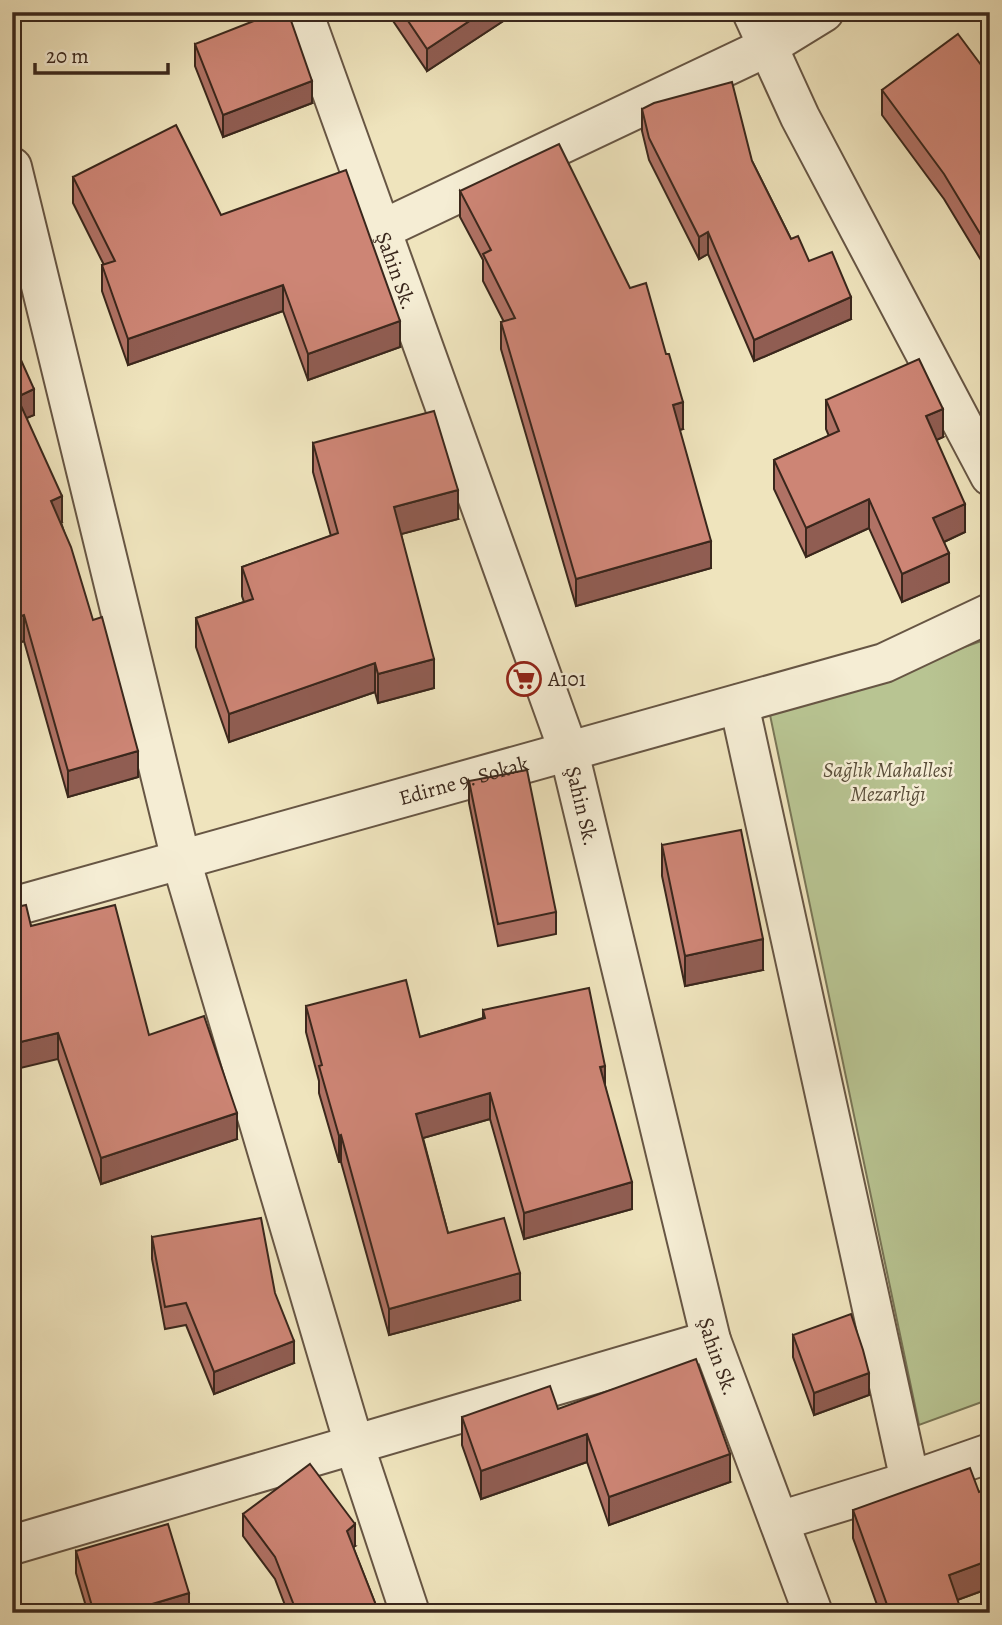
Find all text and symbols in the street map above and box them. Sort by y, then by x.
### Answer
scale bar [35,32,168,76]
text: 20 m [46,42,89,70]
street label: Şahin Sk. [369,228,423,314]
supermarket icon: A101 [505,660,543,698]
place label: A101 [547,665,586,693]
street label: Edirne 9. Sokak [396,749,532,812]
park label: Sağlık Mahallesi Mezarlığı [823,756,953,808]
street label: Şahin Sk. [559,763,605,849]
street label: Şahin Sk. [692,1315,745,1400]

